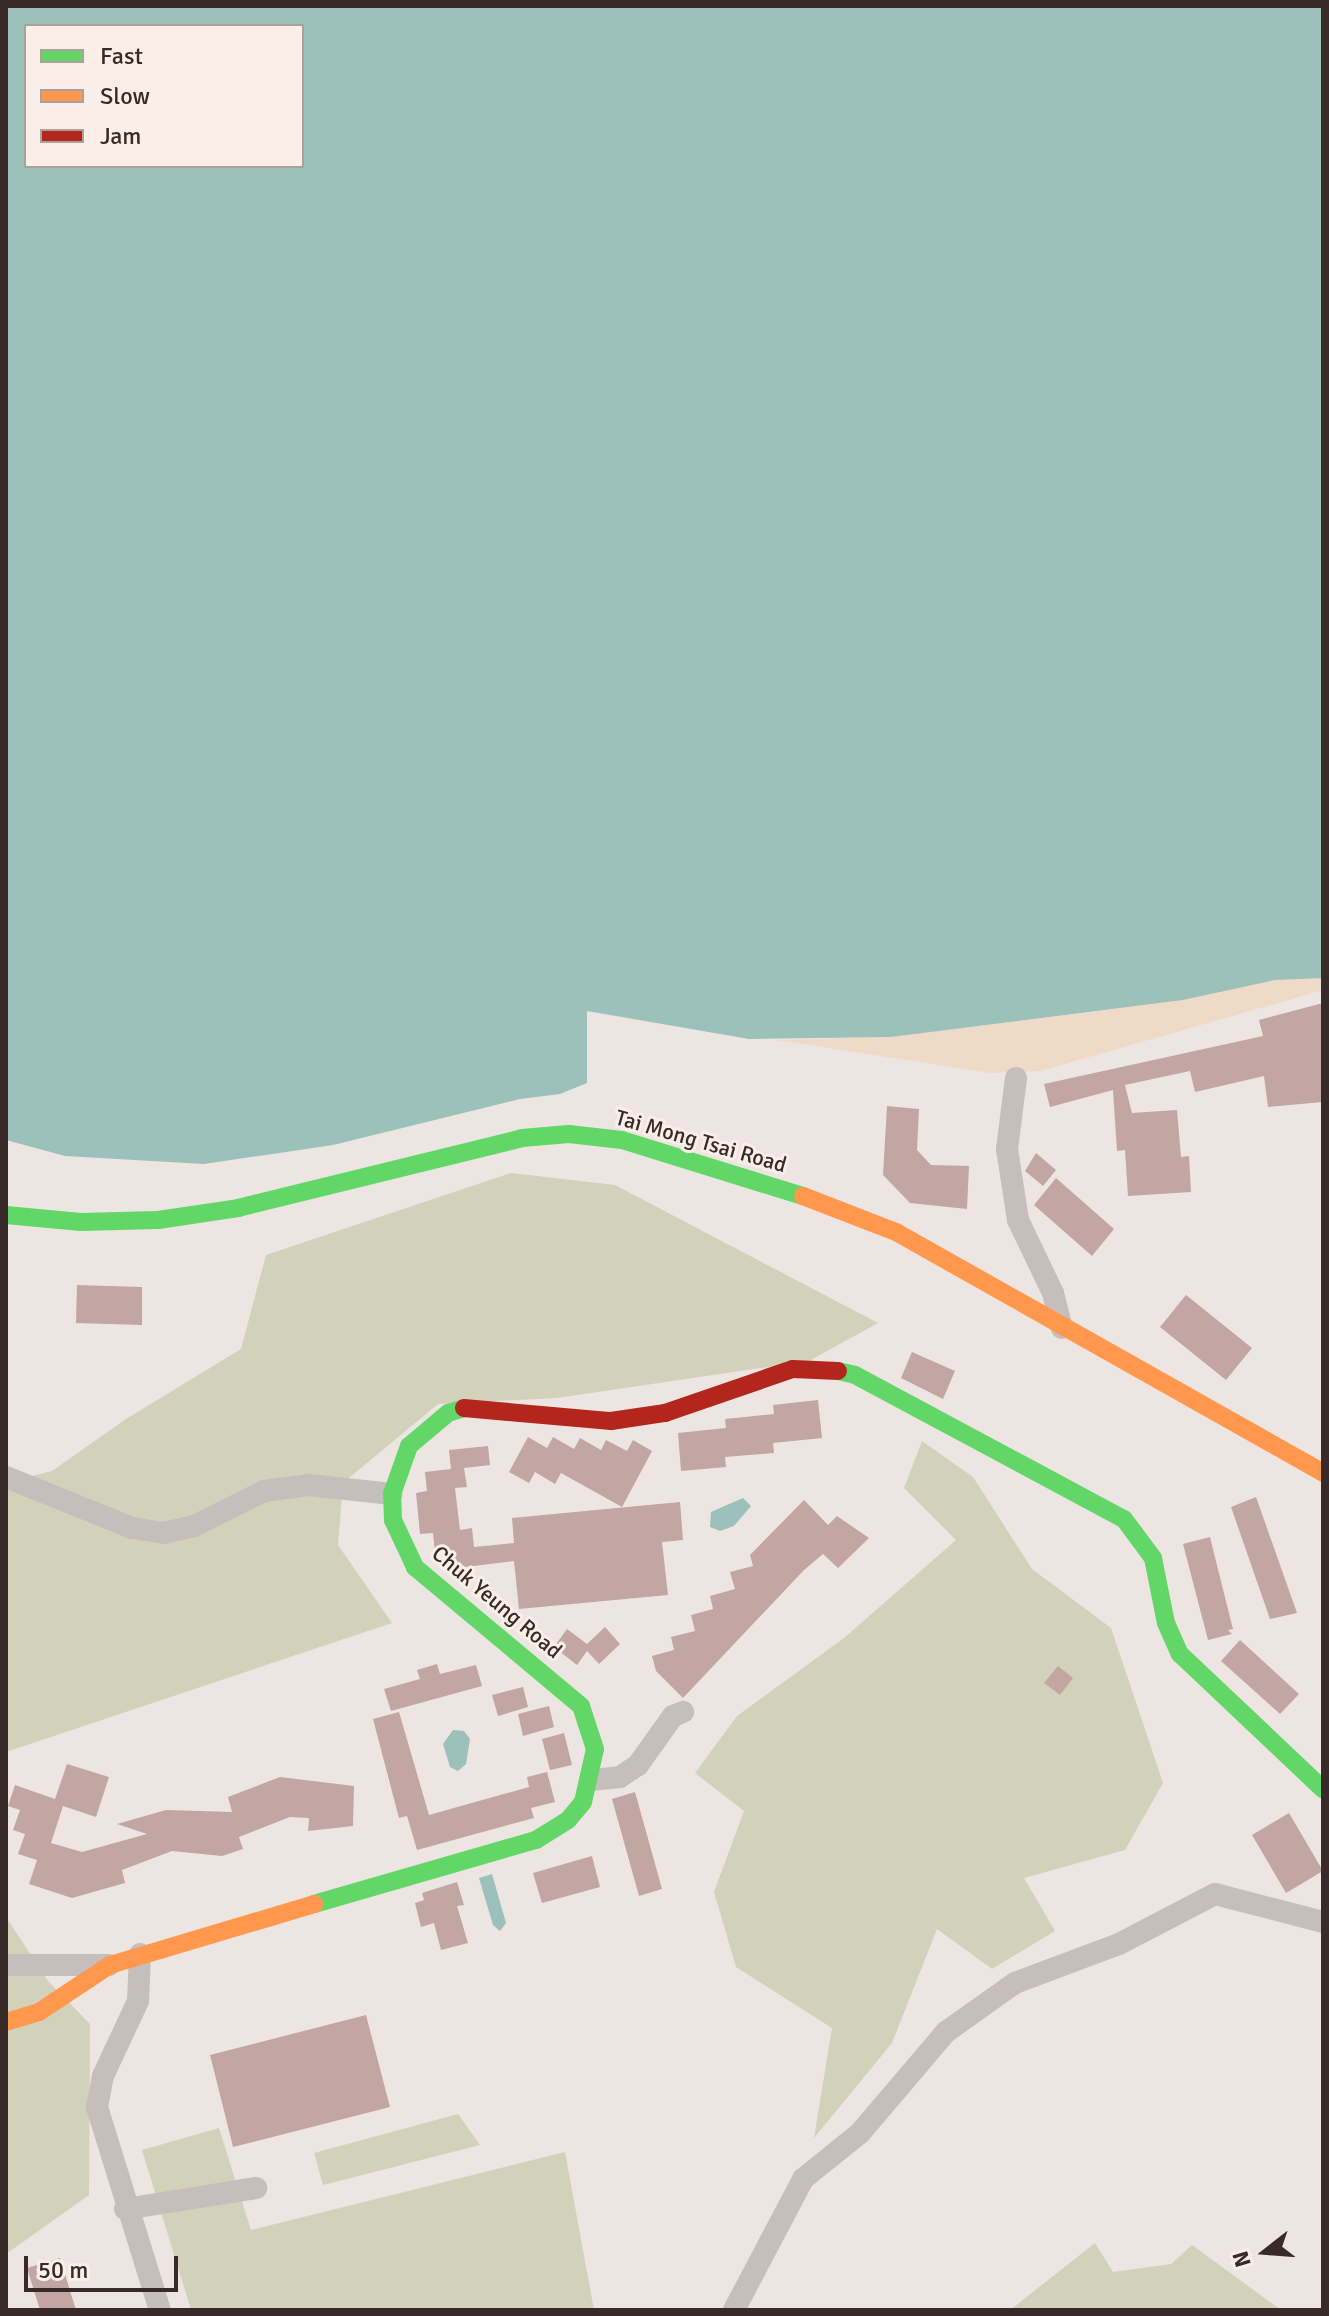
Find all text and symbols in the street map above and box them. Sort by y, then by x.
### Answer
legend [24,24,304,168]
text: Fast [100,41,143,71]
text: Slow [100,81,150,111]
text: Jam [100,121,141,151]
street label: Tai Mong Tsai Road [612,1104,790,1178]
street label: Chuk Yeung Road [427,1540,567,1664]
north arrow [1225,2212,1305,2292]
scale bar [28,2240,182,2290]
text: N [1226,2248,1257,2270]
text: 50 m [38,2255,88,2285]

